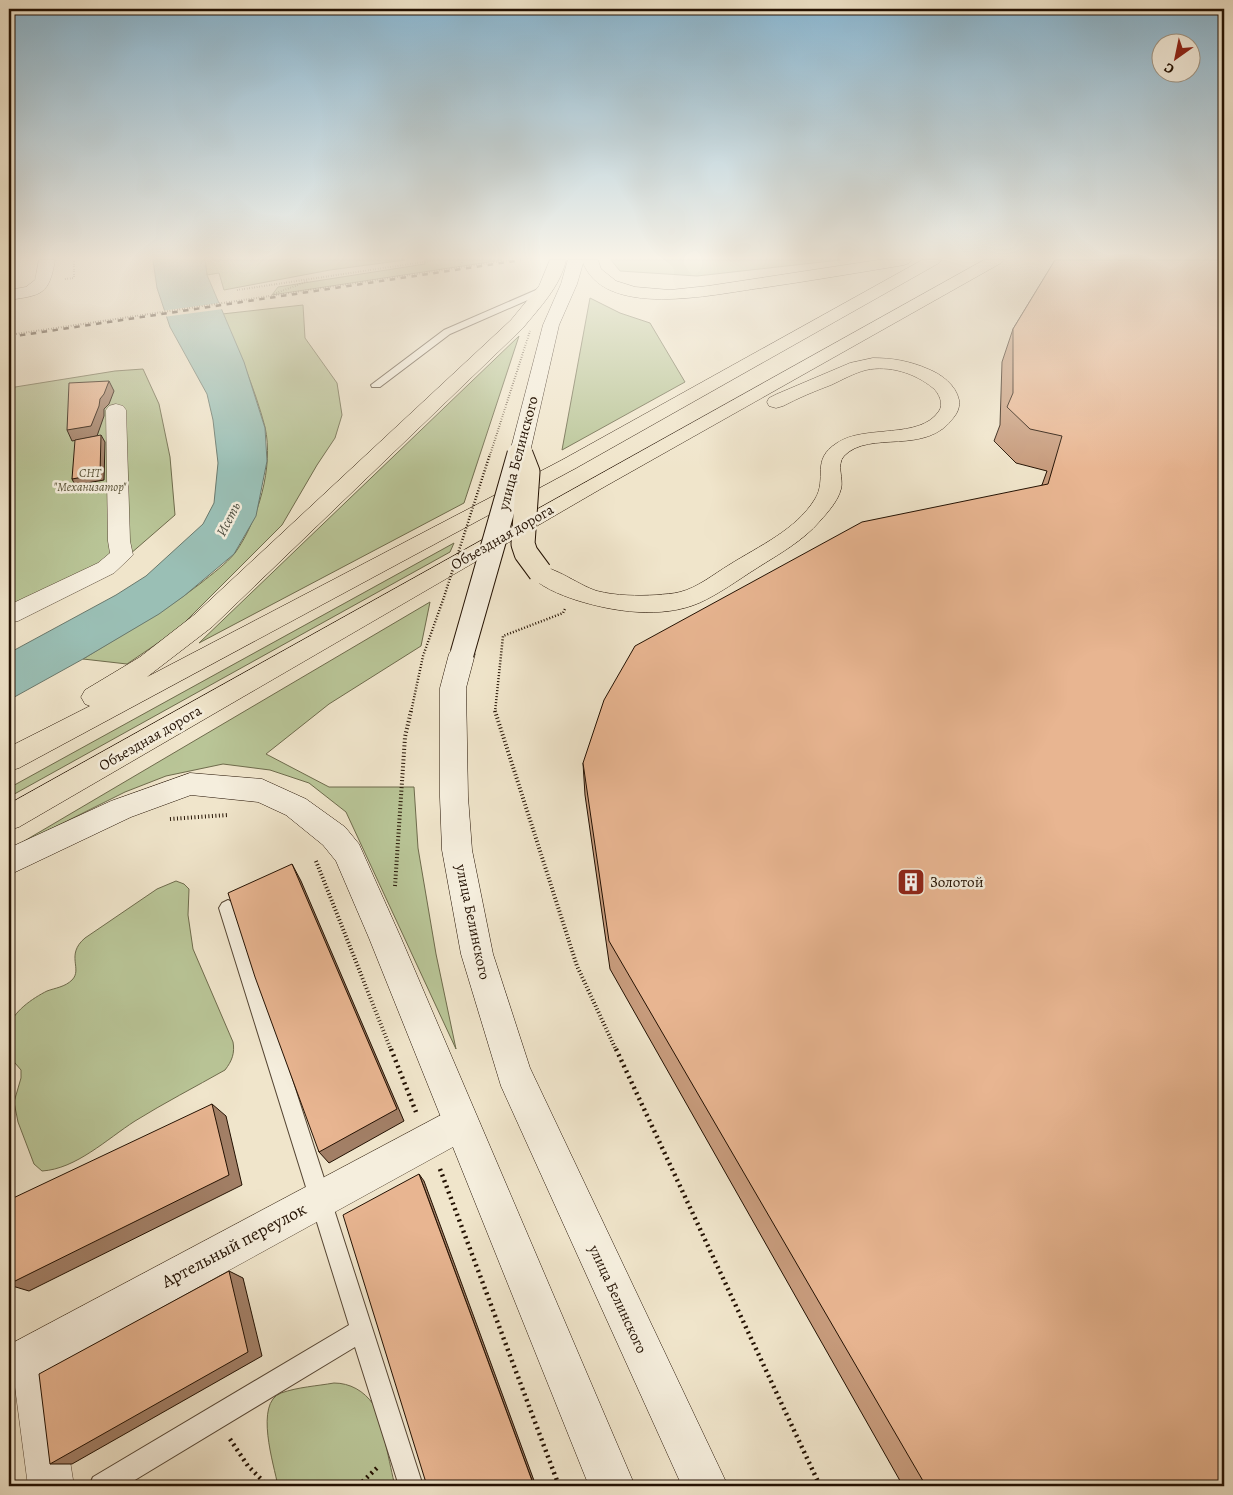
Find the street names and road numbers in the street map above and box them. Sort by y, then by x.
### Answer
street label: улица Белинского [493,394,543,513]
street label: Объездная дорога [447,499,557,575]
street label: Объездная дорога [95,700,205,776]
street label: улица Белинского [451,862,495,982]
street label: Артельный переулок [156,1197,311,1294]
street label: улица Белинского [584,1241,652,1356]

